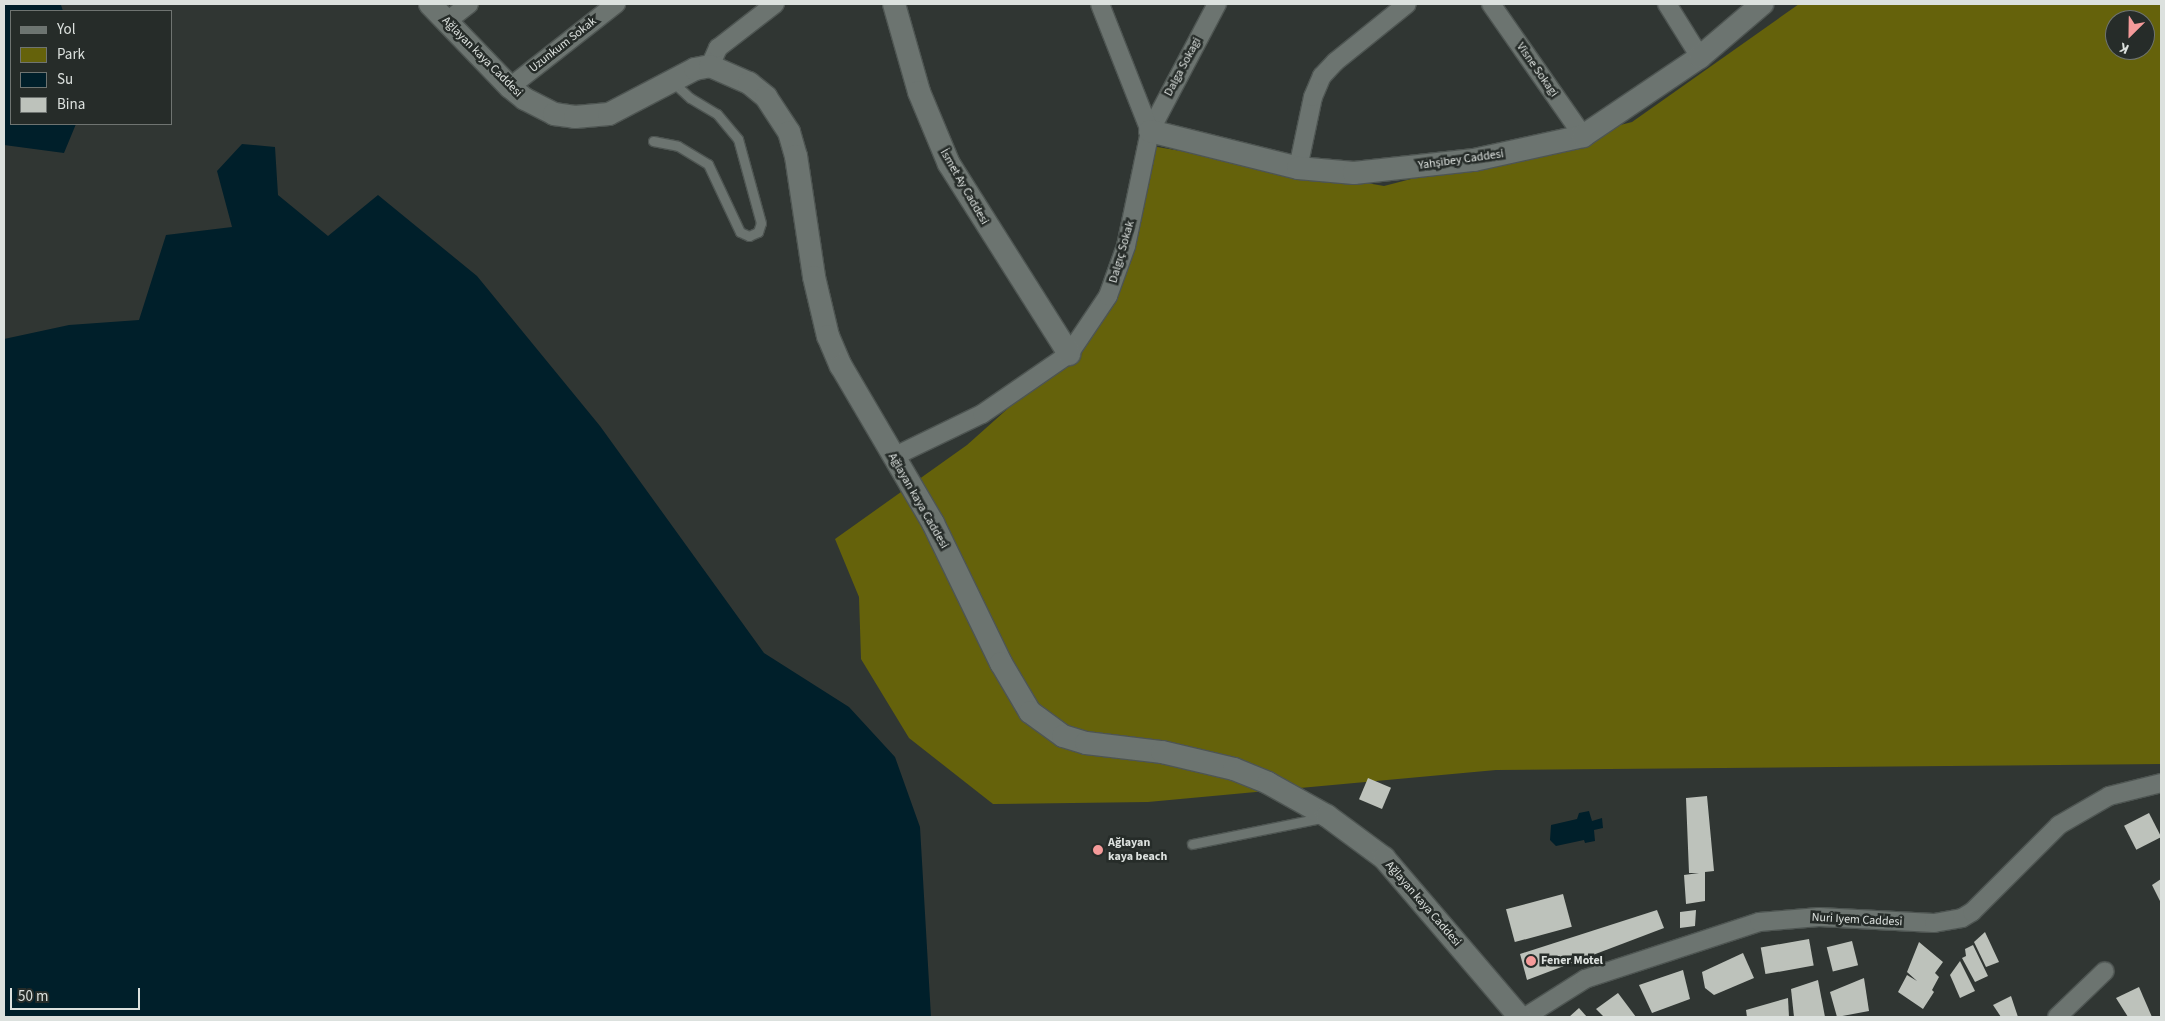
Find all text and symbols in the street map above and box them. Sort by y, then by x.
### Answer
legend [10,10,172,125]
north arrow [2105,10,2155,60]
street label: Ağlayan kaya Caddesi [439,14,525,100]
street label: Uzunkum Sokak [527,14,599,76]
text: Yol [57,19,75,40]
street label: Dalga Sokagi [1161,35,1205,99]
text: K [2117,37,2132,59]
street label: Visne Sokagi [1513,40,1561,100]
text: Park [57,44,85,65]
text: Su [57,69,73,90]
text: Bina [57,94,85,115]
street label: İsmet Ay Caddesi [937,147,991,227]
street label: Yahşibey Caddesi [1417,147,1505,173]
street label: Dalgıç Sokak [1106,219,1138,285]
street label: Ağlayan kaya Caddesi [885,451,951,551]
place label: Ağlayan kaya beach [1108,836,1167,864]
marker: Ağlayan kaya beach [1092,844,1104,856]
street label: Ağlayan kaya Caddesi [1382,859,1464,949]
street label: Nuri Iyem Caddesi [1811,910,1903,930]
place label: Fener Motel [1541,954,1603,968]
marker: Fener Motel [1525,955,1537,967]
scale bar [12,978,142,1010]
text: 50 m [18,986,48,1007]

